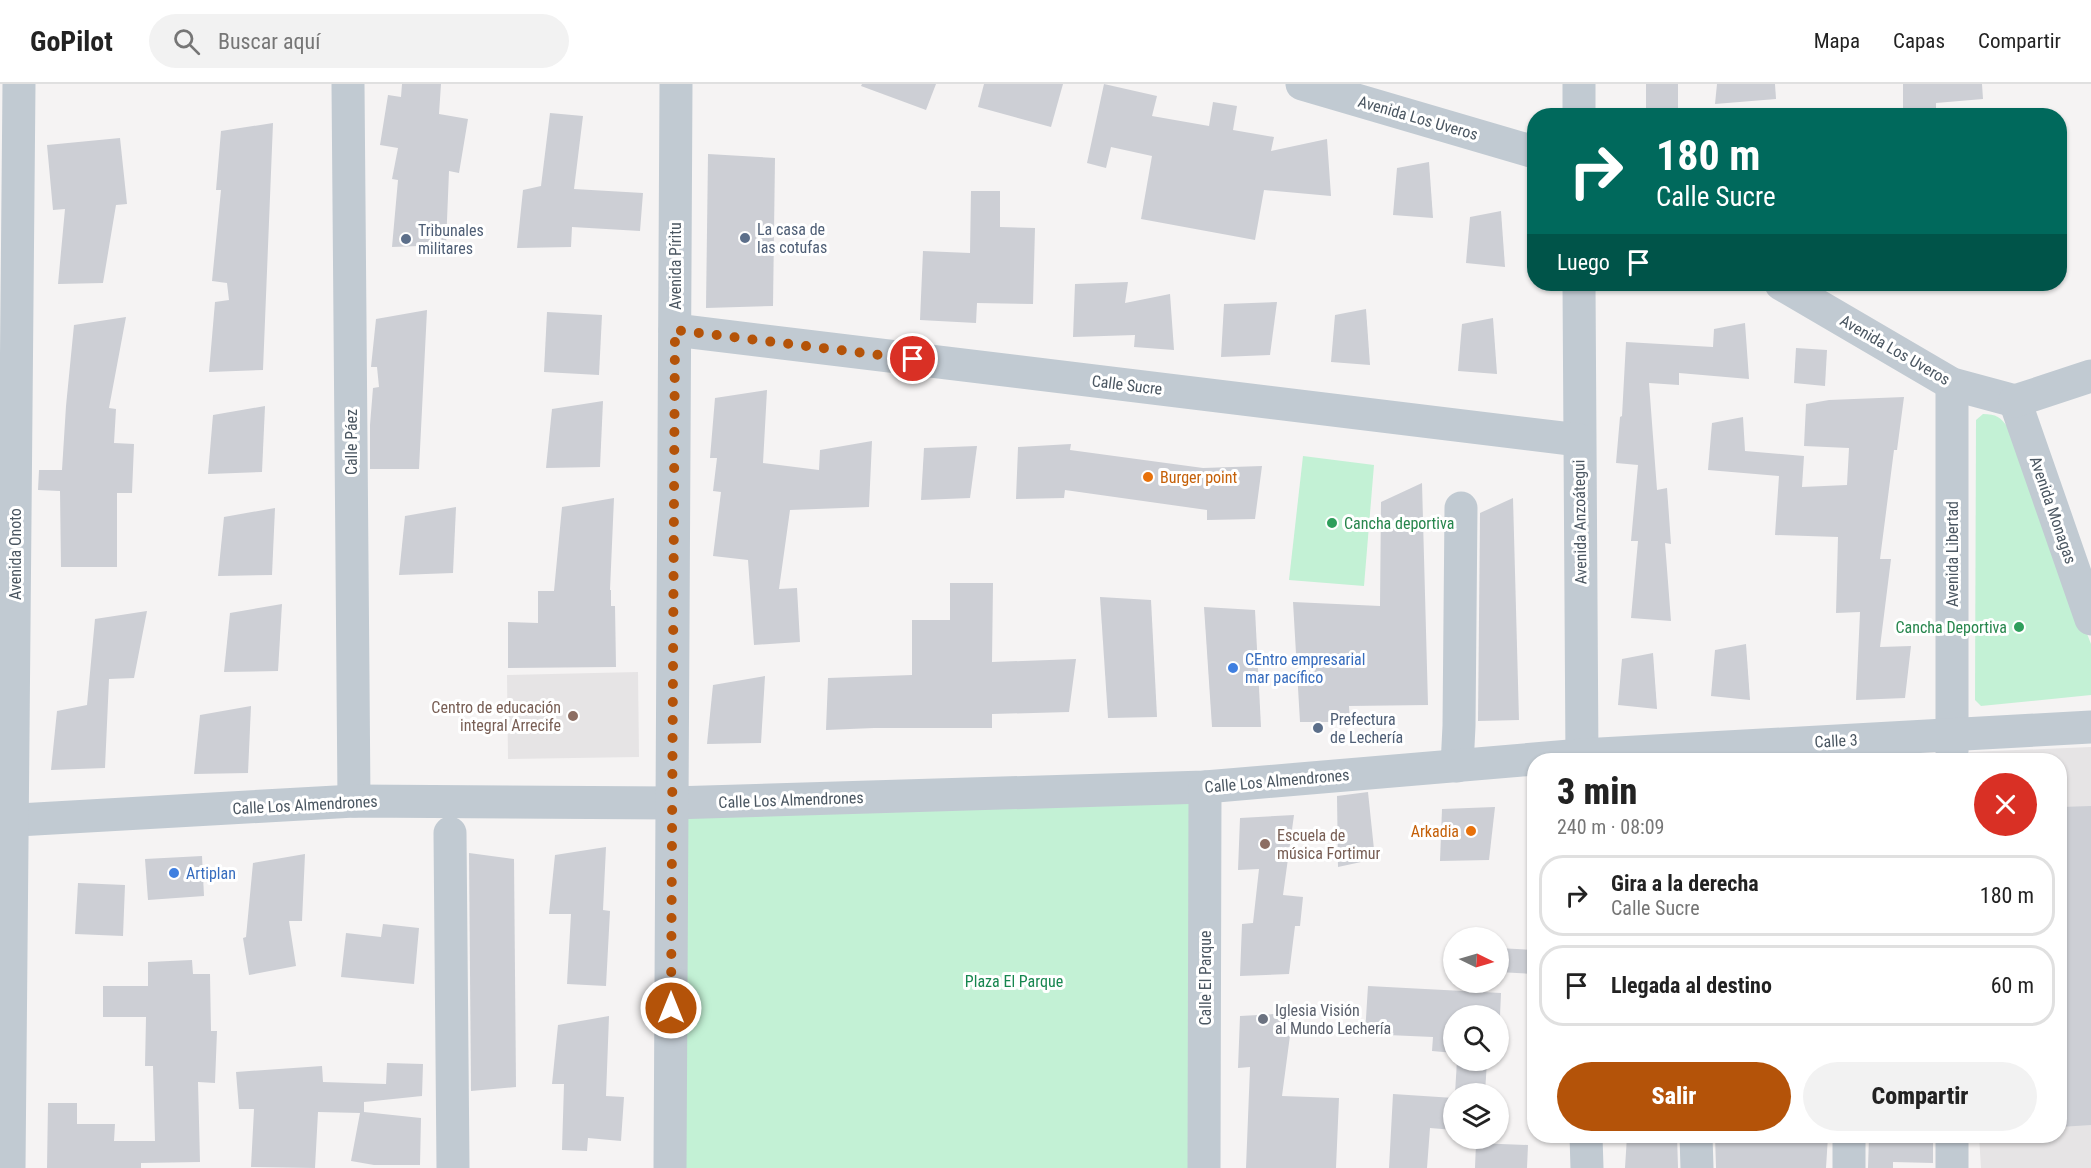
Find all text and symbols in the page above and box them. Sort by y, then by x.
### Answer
search box [149,14,569,68]
text: GoPilot [30,25,113,58]
icon: search [170,25,203,58]
text: Buscar aquí [218,29,320,54]
text: Mapa [1814,29,1860,53]
text: Capas [1893,29,1945,53]
text: Compartir [1978,29,2061,53]
street label: Avenida Los Uveros [1356,92,1480,144]
text: 180 m [1656,131,1761,180]
icon: right [1557,132,1635,210]
text: Calle Sucre [1656,181,1776,213]
place label: La casa de las cotufas [757,220,827,257]
place label: Tribunales militares [418,221,484,258]
street label: Avenida Píritu [666,222,685,310]
marker: La casa de las cotufas [738,231,752,245]
marker: Tribunales militares [399,232,413,246]
icon: arrive [1622,246,1655,279]
text: Luego [1557,250,1610,275]
street label: Avenida Los Uveros [1837,311,1953,389]
pin [887,333,938,384]
icon: arrive [896,342,929,375]
street label: Calle Sucre [1091,371,1163,399]
street label: Calle Páez [342,409,361,475]
street label: Avenida Monagas [2026,454,2080,566]
street label: Avenida Anzoátegui [1569,459,1591,585]
place label: Burger point [1160,468,1237,487]
marker: Burger point [1141,470,1155,484]
street label: Avenida Libertad [1943,501,1962,607]
street label: Avenida Onoto [6,508,25,600]
place label: Cancha deportiva [1344,514,1454,533]
marker: Cancha deportiva [1325,516,1339,530]
place label: Cancha Deportiva [1895,618,2007,637]
marker: Cancha Deportiva [2012,620,2026,634]
place label: CEntro empresarial mar pacífico [1245,650,1365,687]
marker: CEntro empresarial mar pacífico [1226,661,1240,675]
place label: Centro de educación integral Arrecife [431,698,561,735]
marker: Centro de educación integral Arrecife [566,709,580,723]
place label: Prefectura de Lechería [1330,710,1403,747]
marker: Prefectura de Lechería [1311,721,1325,735]
street label: Calle 3 [1814,730,1858,752]
street label: Calle Los Almendrones [1204,765,1350,797]
text: 3 min [1557,771,1637,813]
button: close [1974,773,2037,836]
street label: Calle Los Almendrones [718,788,864,812]
street label: Calle Los Almendrones [232,792,378,818]
text: 240 m · 08:09 [1557,815,1664,839]
place label: Arkadia [1411,822,1459,841]
marker: Arkadia [1464,824,1478,838]
place label: Escuela de música Fortimur [1277,826,1380,863]
marker: Escuela de música Fortimur [1258,837,1272,851]
place label: Artiplan [186,864,236,883]
marker: Artiplan [167,866,181,880]
text: Gira a la derecha [1611,871,1759,896]
icon: right [1560,879,1593,912]
text: 180 m [1980,883,2034,908]
text: Calle Sucre [1611,896,1700,920]
north arrow [1443,927,1509,993]
map controls [1443,927,1509,1149]
street label: Calle El Parque [1196,931,1215,1025]
icon: arrive [1560,969,1593,1002]
park label: Plaza El Parque [965,972,1063,991]
text: Llegada al destino [1611,973,1772,998]
text: 60 m [1991,973,2034,998]
position arrow [639,976,703,1040]
place label: Iglesia Visión al Mundo Lechería [1275,1001,1391,1038]
button: search [1443,1005,1509,1071]
marker: Iglesia Visión al Mundo Lechería [1256,1012,1270,1026]
button: Salir [1557,1062,1791,1131]
button: Compartir [1803,1062,2037,1131]
button: layers [1443,1083,1509,1149]

